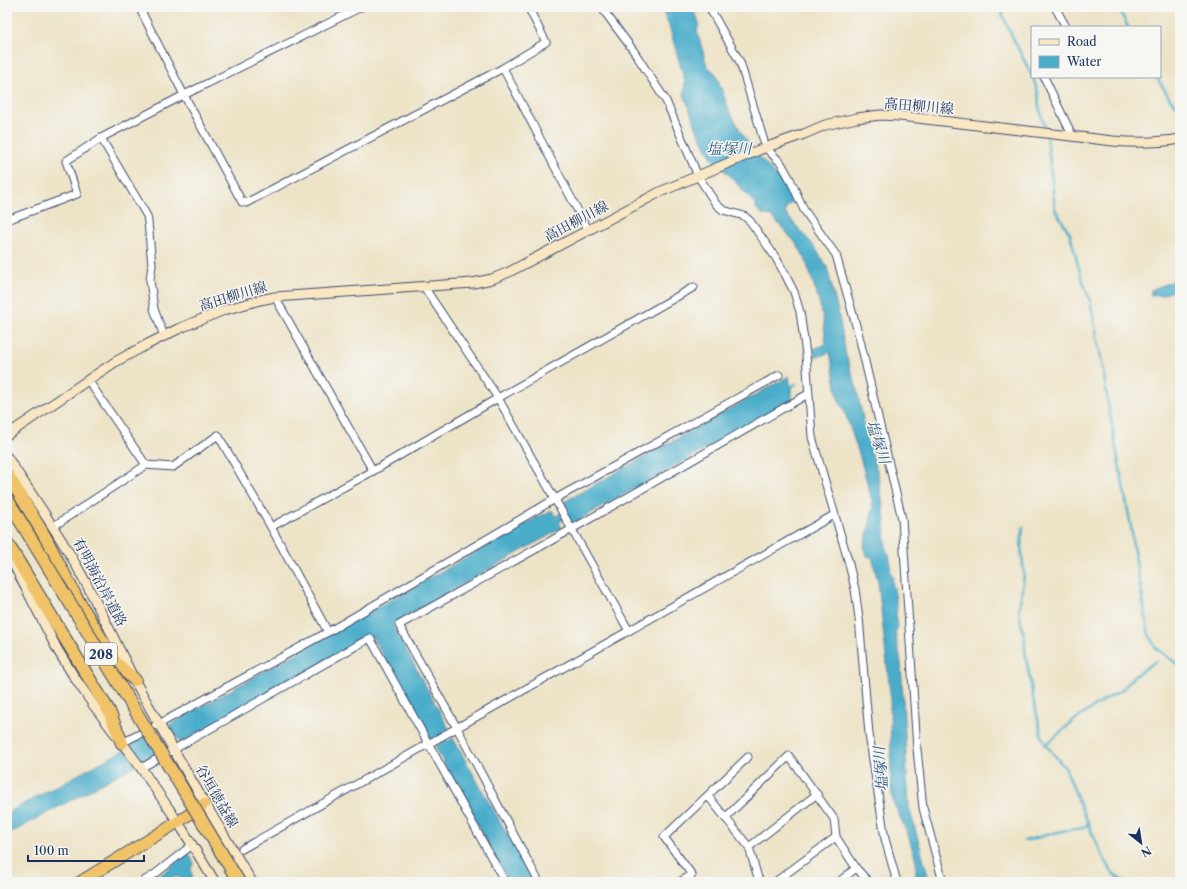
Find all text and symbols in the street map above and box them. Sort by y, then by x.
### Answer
legend [1031,26,1161,78]
text: Road [1067,34,1097,49]
text: Water [1066,54,1101,69]
street label: 高田柳川線 [883,94,955,118]
water label: 塩塚川 [706,139,753,158]
street label: 高田柳川線 [541,197,611,245]
street label: 高田柳川線 [197,277,269,315]
water label: 塩塚川 [862,418,895,468]
street label: 有明海沿岸道路 [69,535,131,629]
road number: 208 [85,643,117,665]
water label: 塩塚川 [869,744,892,792]
street label: 谷垣徳益線 [192,761,242,831]
north arrow [1121,823,1161,863]
scale bar [28,837,144,863]
text: 100 m [34,843,69,858]
text: N [1138,843,1154,860]

